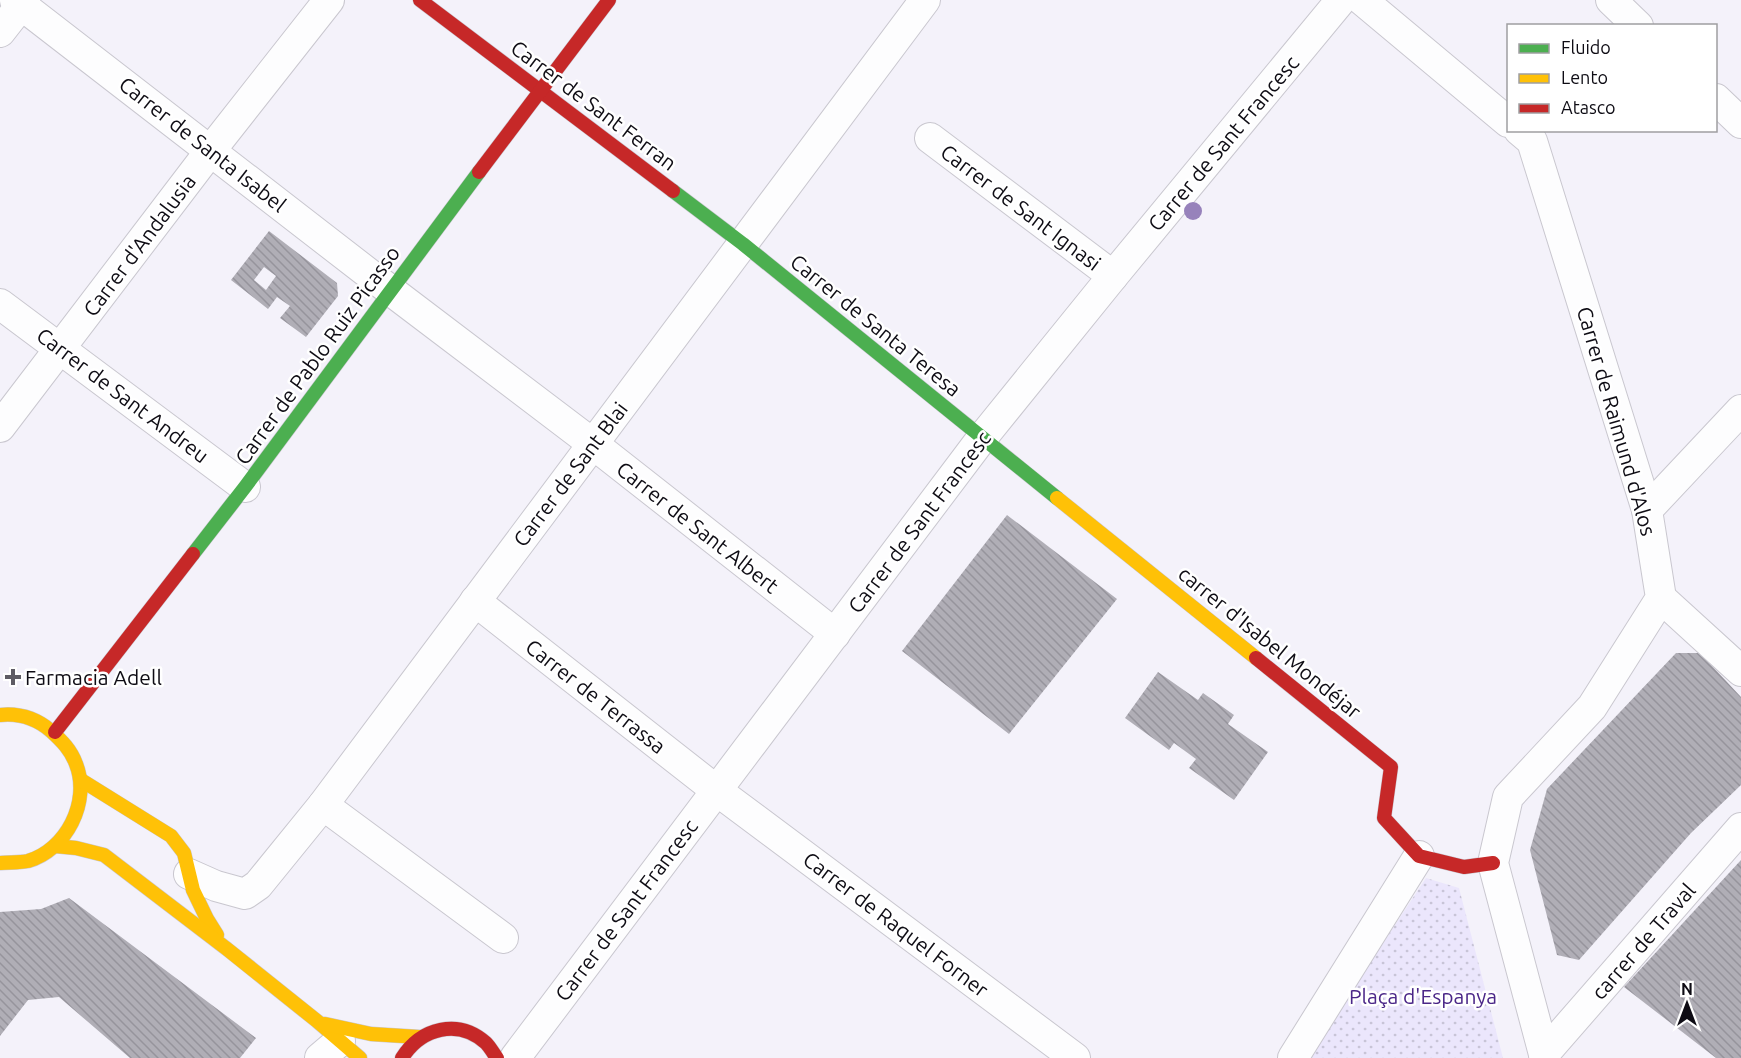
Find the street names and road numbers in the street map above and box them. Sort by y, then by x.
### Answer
street label: Carrer de Sant Ferran [507,35,681,175]
street label: Carrer de Sant Francesc [1143,50,1303,235]
street label: Carrer de Santa Isabel [115,71,291,217]
street label: Carrer de Sant Ignasi [936,139,1106,275]
street label: Carrer d'Andalusia [78,169,200,321]
street label: Carrer de Pablo Ruiz Picasso [230,241,404,469]
street label: Carrer de Santa Teresa [786,249,966,401]
street label: Carrer de Raimund d'Alos [1573,304,1661,538]
street label: Carrer de Sant Andreu [32,323,214,467]
street label: Carrer de Sant Blai [508,397,632,551]
street label: Carrer de Sant Francesc [843,426,995,618]
street label: Carrer de Sant Albert [612,456,784,598]
street label: carrer d'Isabel Mondéjar [1174,561,1366,723]
street label: Carrer de Terrassa [521,634,671,758]
street label: Carrer de Sant Francesc [550,814,702,1006]
street label: Carrer de Raquel Forner [799,847,993,1001]
street label: carrer de Traval [1586,878,1700,1004]

